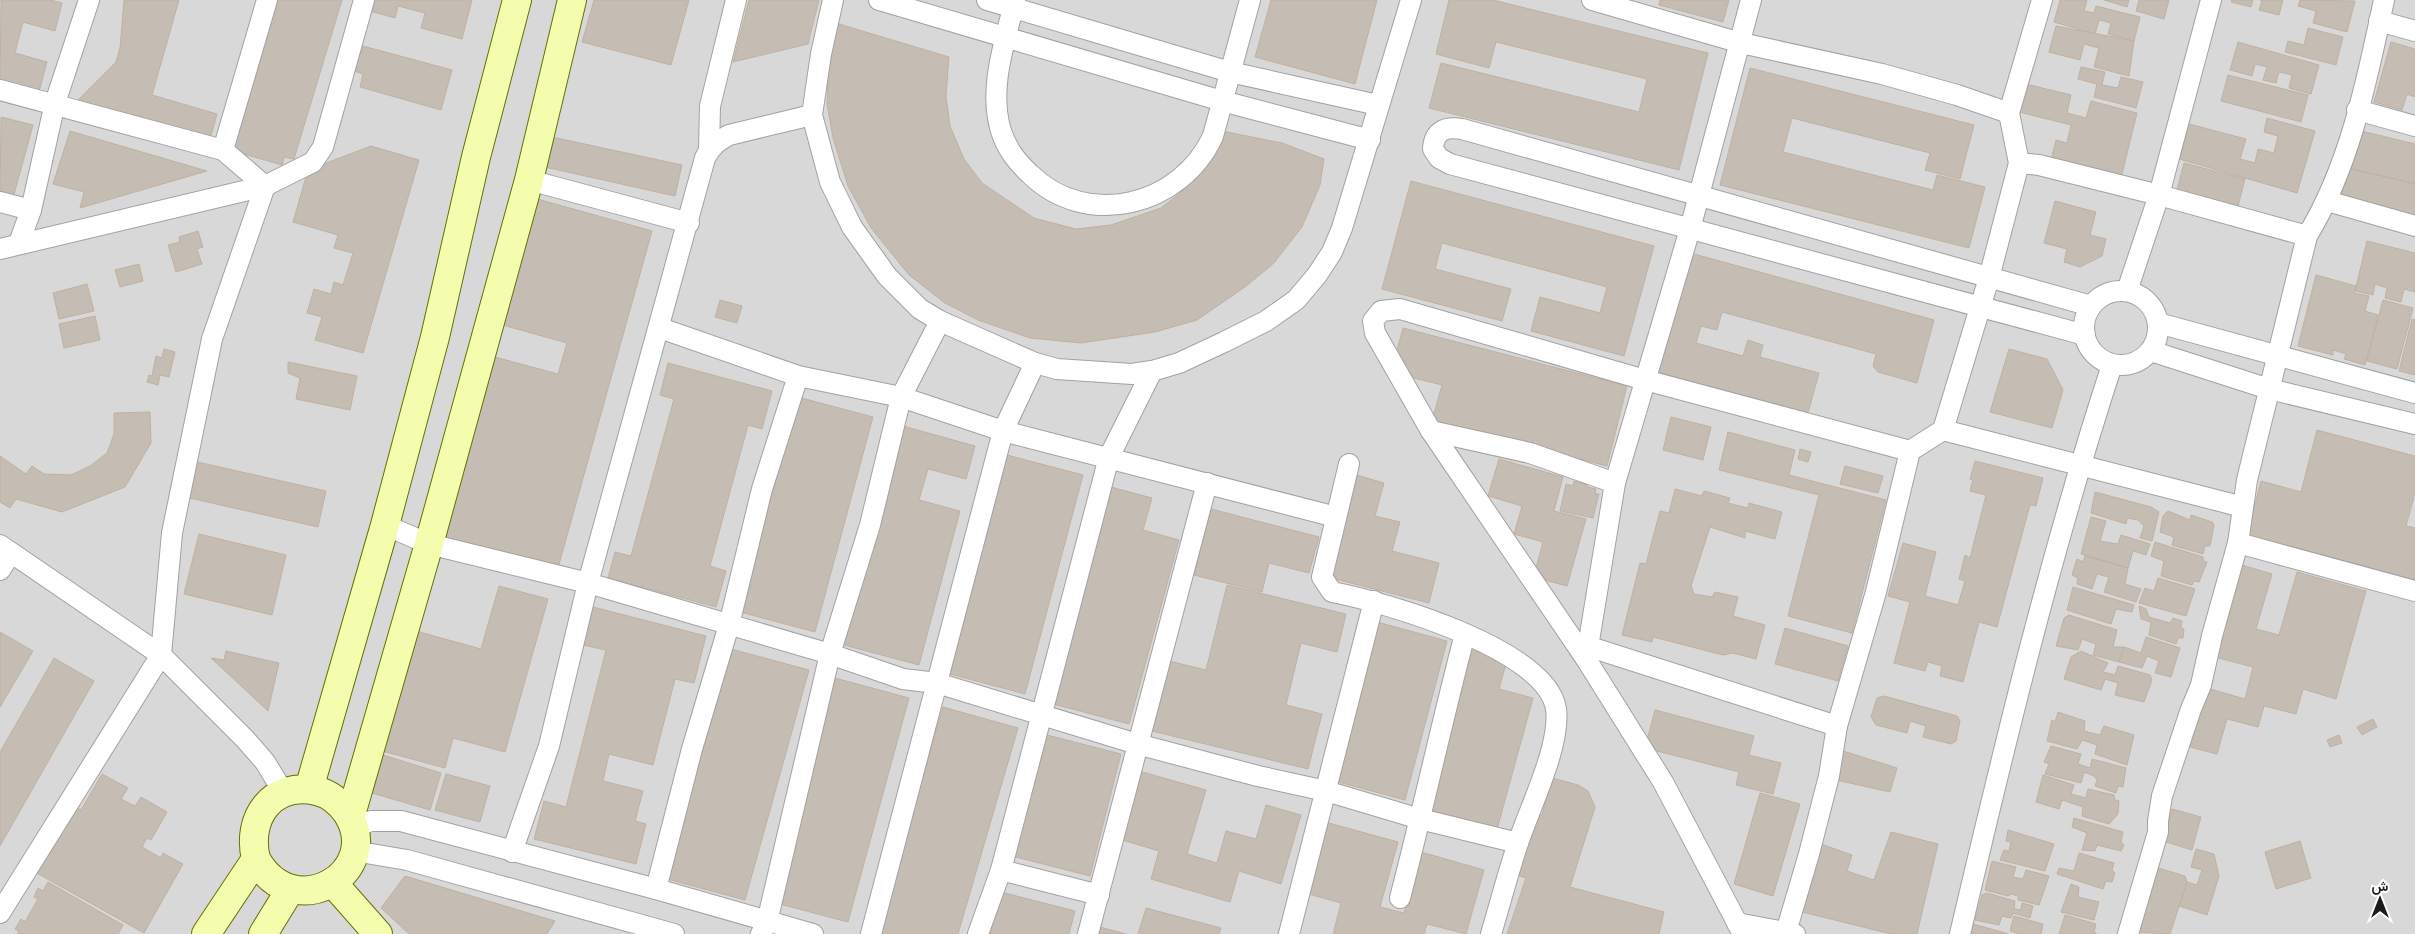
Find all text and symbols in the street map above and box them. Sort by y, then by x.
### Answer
north arrow [2355,874,2405,924]
text: ش [2372,876,2389,895]

